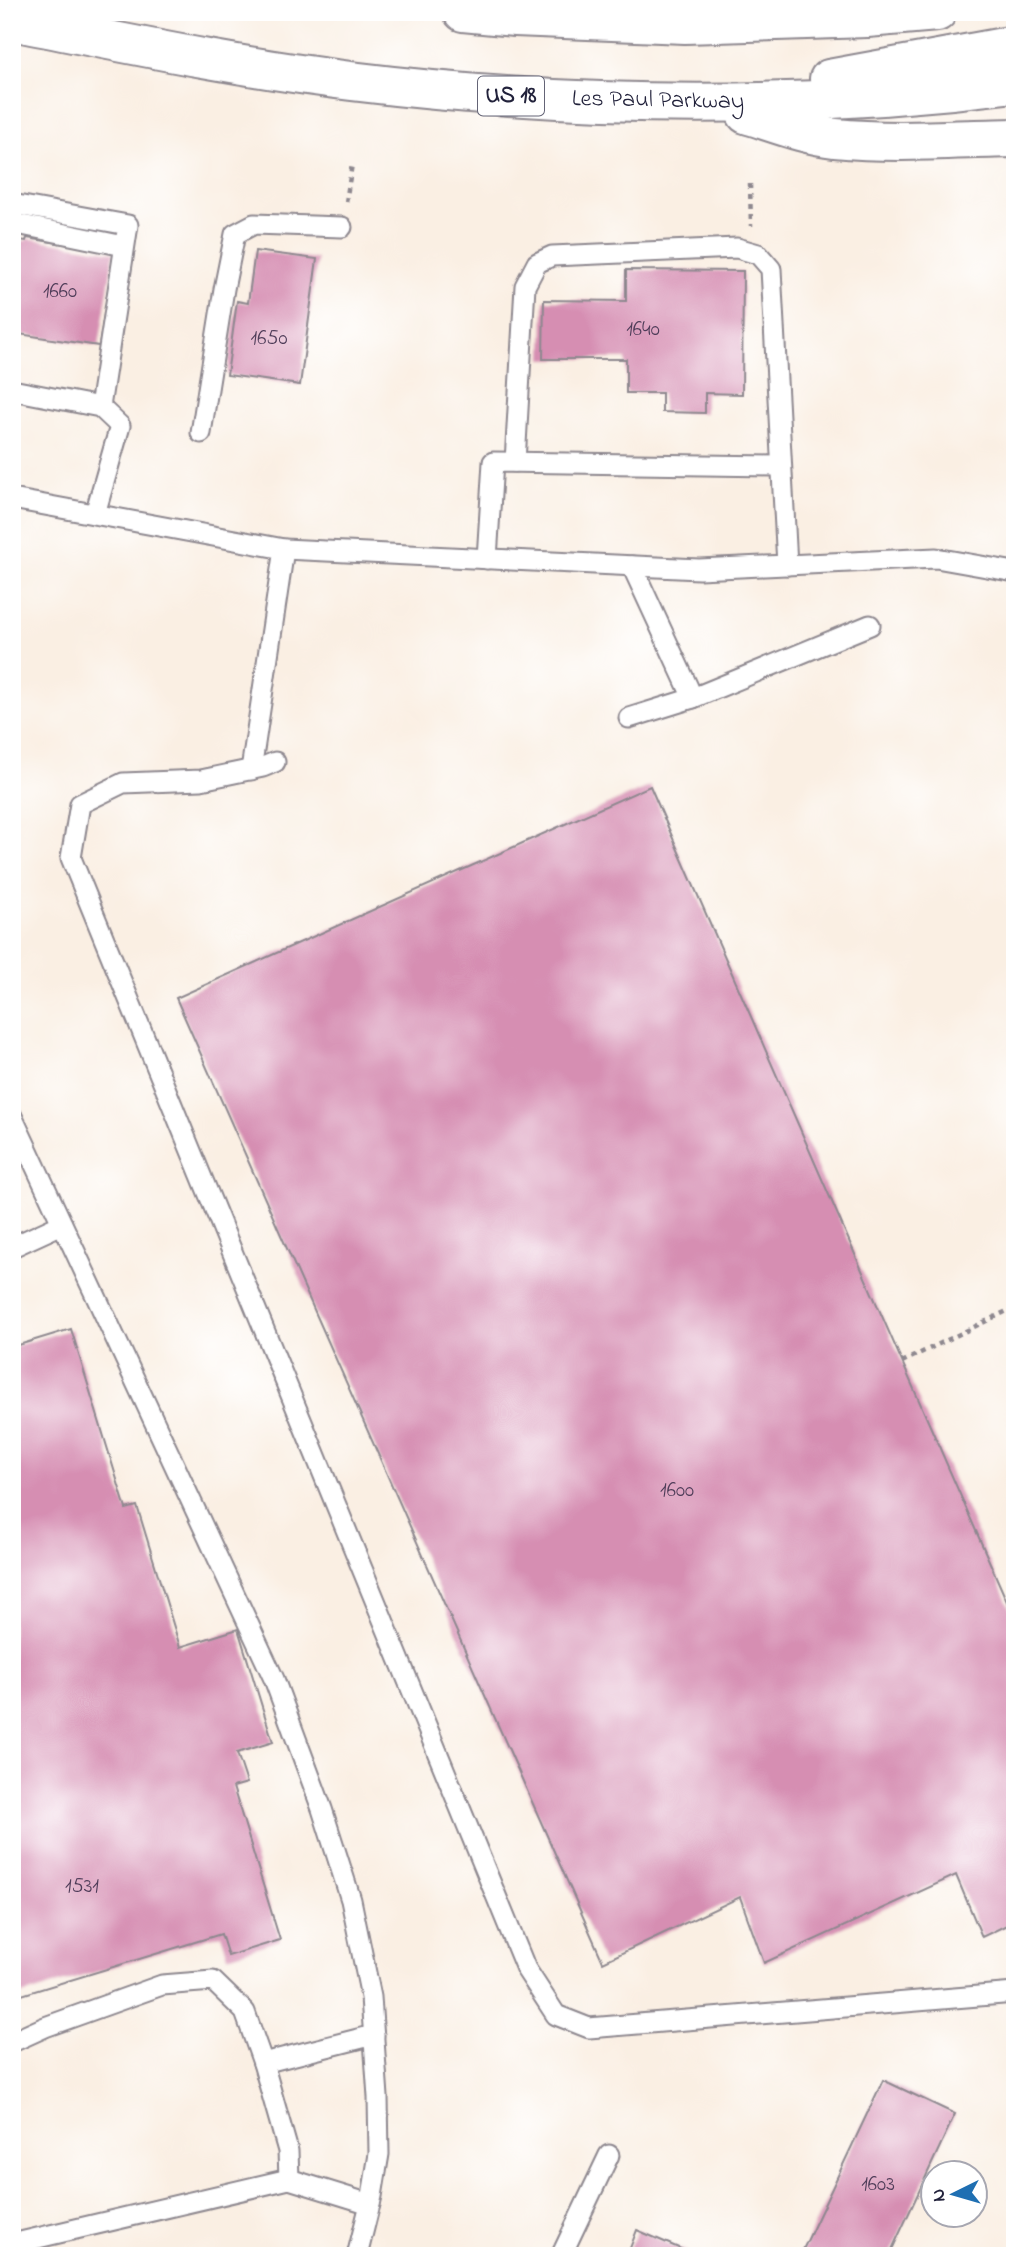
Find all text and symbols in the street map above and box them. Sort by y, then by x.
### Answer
road number: US 18 [478,76,544,116]
street label: Les Paul Parkway [572,82,744,121]
house number: 1660 [43,277,77,307]
house number: 1640 [626,315,660,345]
house number: 1650 [250,324,288,354]
house number: 1600 [660,1476,694,1506]
house number: 1531 [65,1872,99,1902]
north arrow [918,2160,988,2230]
house number: 1603 [861,2170,895,2200]
text: N [926,2188,954,2203]

